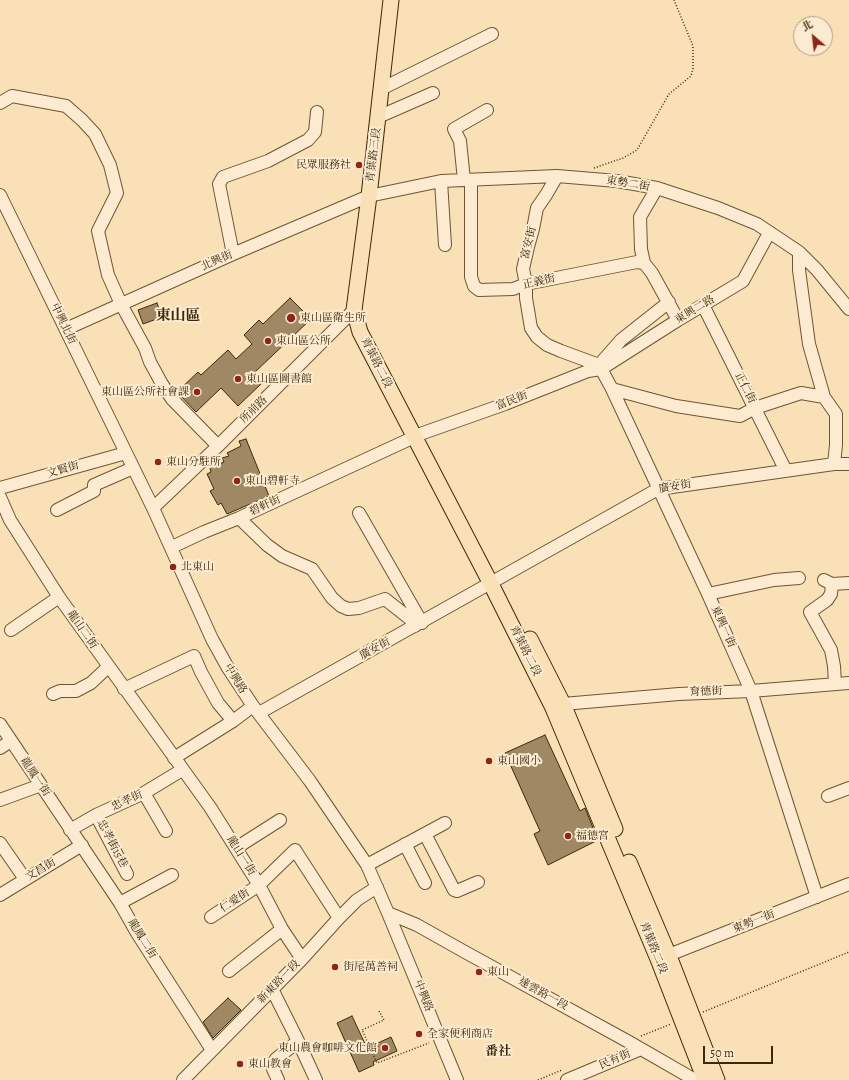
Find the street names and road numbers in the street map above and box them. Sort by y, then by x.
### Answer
street label: 青葉路三段 [364,127,384,183]
street label: 東勢二街 [605,174,651,194]
street label: 富安街 [519,225,539,261]
street label: 北興街 [199,248,235,274]
street label: 正義街 [521,272,557,292]
street label: 東興二路 [673,293,717,327]
street label: 中興北街 [47,301,79,347]
street label: 青葉路二段 [358,336,394,390]
street label: 正仁街 [732,370,758,406]
street label: 富民街 [494,389,530,413]
street label: 所前路 [238,394,270,426]
street label: 文賢街 [45,459,81,481]
street label: 廣安街 [658,478,692,496]
street label: 碧軒街 [247,493,283,519]
street label: 東興一街 [708,604,738,650]
street label: 龍山二街 [64,608,100,652]
street label: 青葉路二段 [507,624,543,678]
street label: 廣安街 [357,635,393,663]
street label: 中興路 [221,662,249,696]
street label: 育德街 [689,685,723,699]
street label: 龍鳳一街 [17,755,53,799]
street label: 忠孝街 [109,788,145,814]
street label: 忠孝街15巷 [94,818,130,870]
street label: 龍山一街 [224,834,258,878]
street label: 文昌街 [23,856,59,884]
street label: 仁愛街 [218,886,252,916]
street label: 東勢一街 [731,908,777,936]
street label: 龍鳳二街 [125,917,159,961]
street label: 青葉路二段 [637,920,669,976]
street label: 新東路一段 [255,958,303,1006]
street label: 達雲路一段 [516,975,570,1013]
street label: 中興路 [411,978,435,1014]
street label: 民有街 [597,1047,633,1073]

